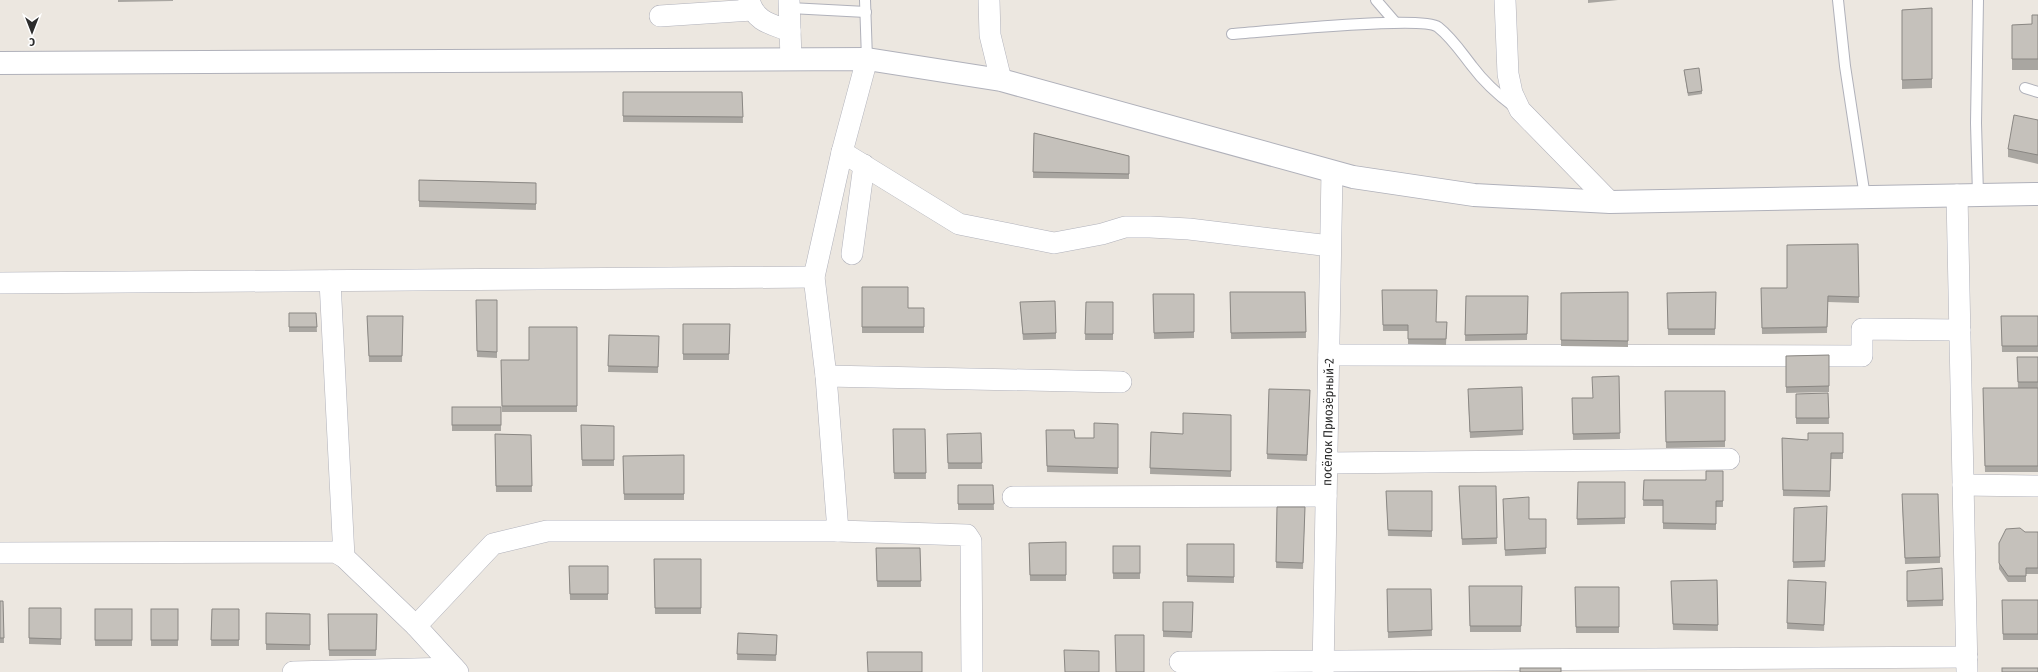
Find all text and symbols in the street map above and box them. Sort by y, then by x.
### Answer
north arrow [12,12,52,52]
text: С [29,35,35,48]
street label: посёлок Приозёрный-2 [1319,358,1337,486]

